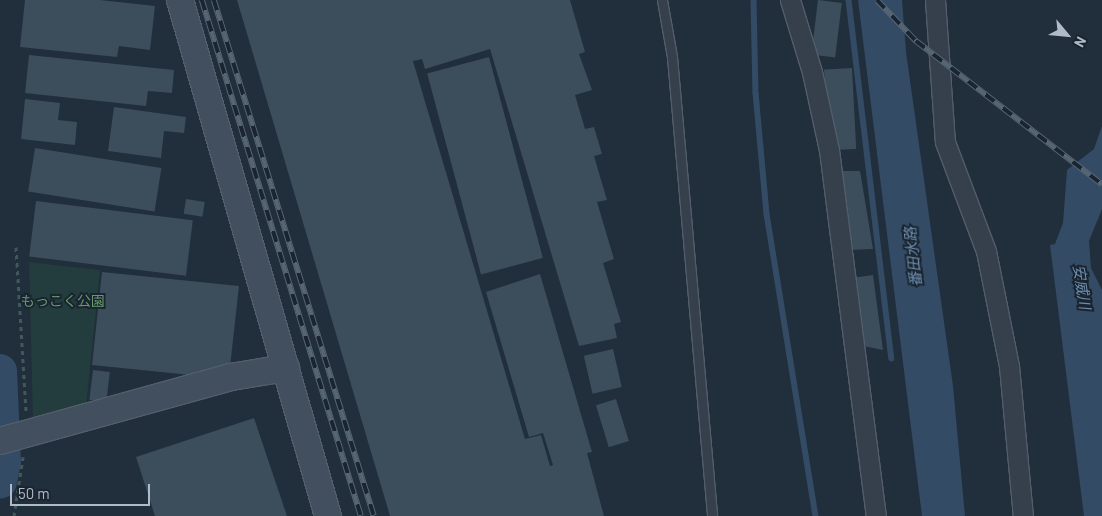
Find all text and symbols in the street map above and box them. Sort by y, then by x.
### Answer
north arrow [1042,10,1092,60]
text: N [1071,34,1090,50]
water label: 番田水路 [901,226,925,288]
water label: 安威川 [1070,263,1094,311]
park label: もっこく公園 [21,293,105,309]
scale bar [12,474,152,506]
text: 50 m [18,484,50,502]

